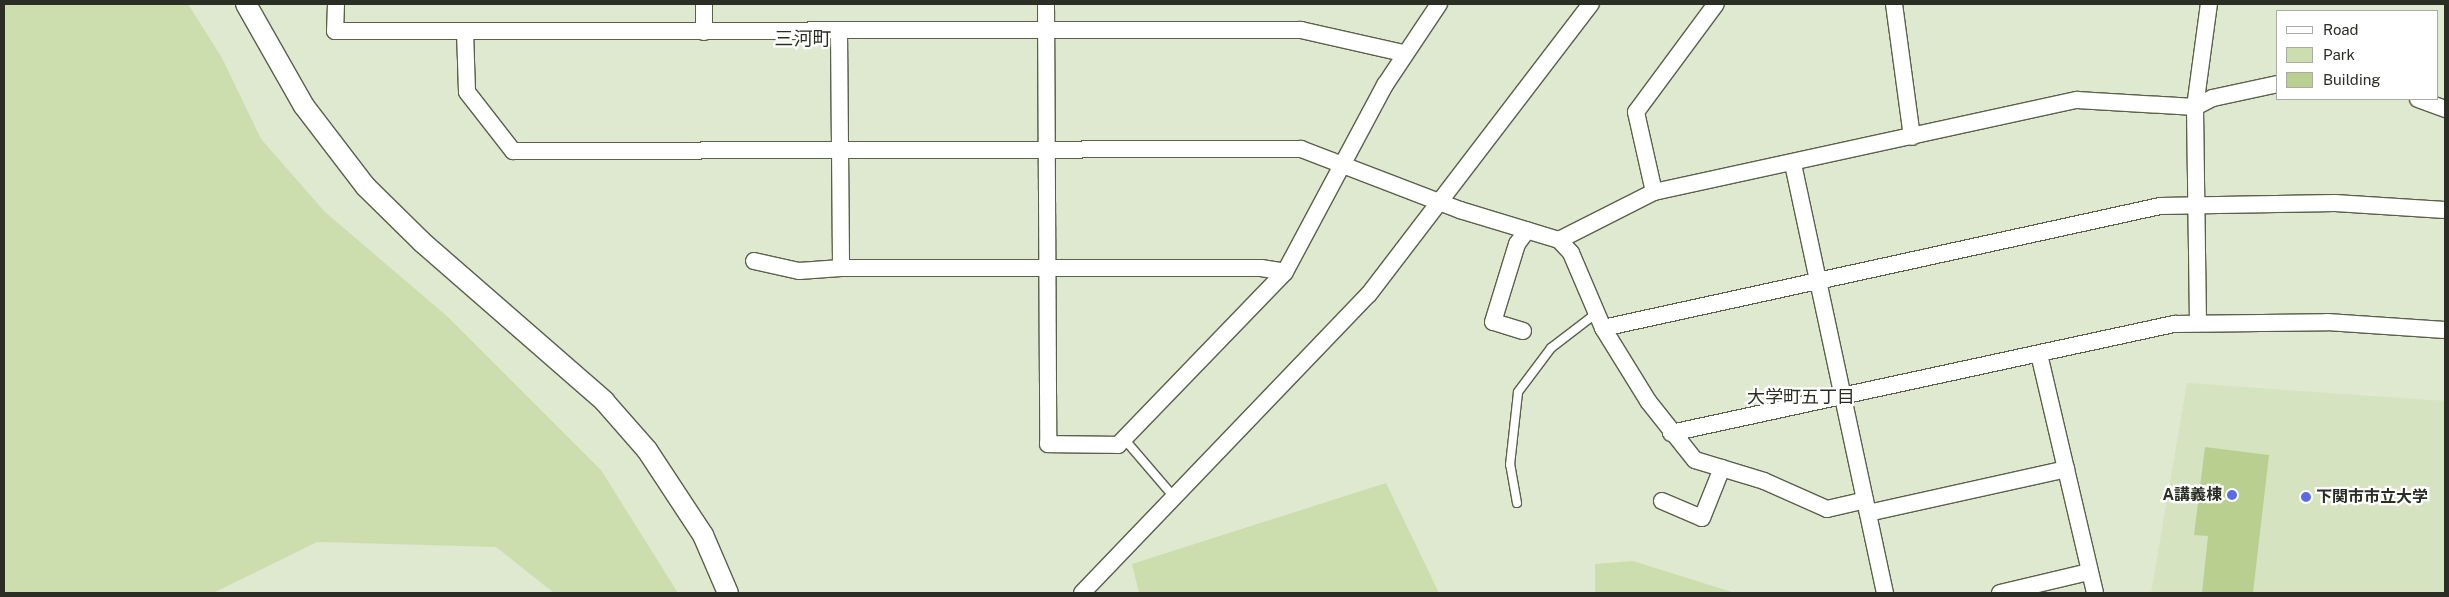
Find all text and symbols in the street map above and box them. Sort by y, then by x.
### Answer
legend [2276,10,2439,100]
text: Road [2323,21,2359,38]
district label: 三河町 [775,28,831,50]
text: Park [2323,46,2355,63]
text: Building [2323,71,2381,88]
district label: 大学町五丁目 [1747,386,1855,408]
place label: A講義棟 [2162,485,2222,505]
place label: 下関市市立大学 [2316,487,2428,507]
marker: A講義棟 [2226,489,2238,501]
marker: 下関市市立大学 [2300,491,2312,503]

